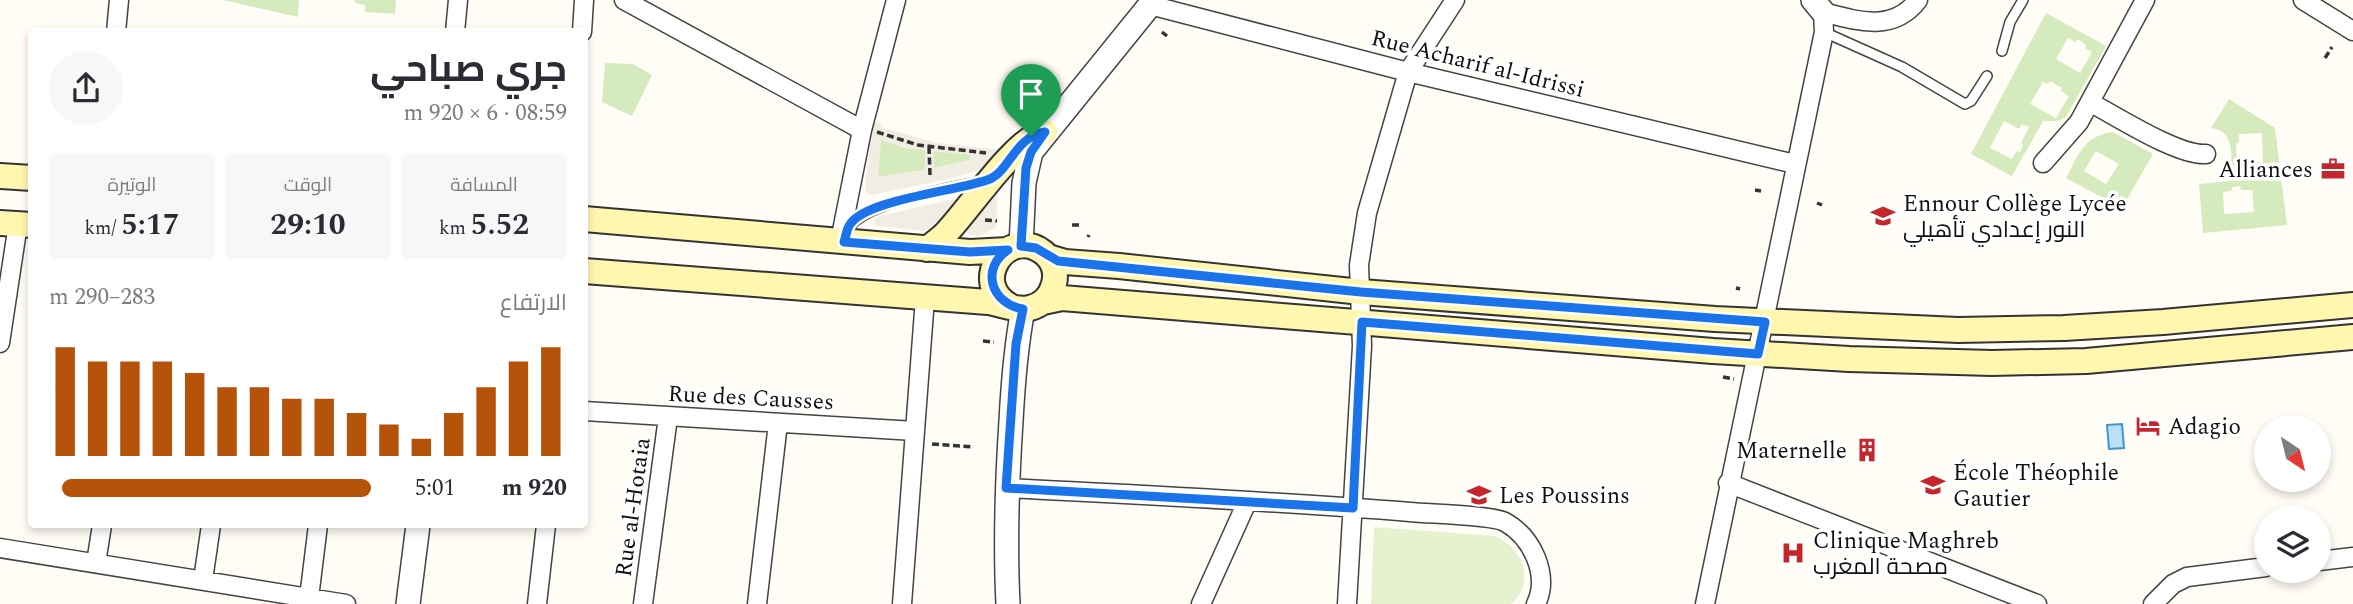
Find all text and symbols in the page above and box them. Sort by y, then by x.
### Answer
street label: Rue Acharif al-Idrissi [1367,21,1588,108]
text: جري صباحي [370,41,567,99]
button: share [49,51,123,125]
pin [1001,64,1061,136]
icon: arrive [1012,75,1050,113]
text: 08:59 · 6 × 920 m [403,96,567,131]
place label: Alliances [2219,153,2313,188]
office icon: Alliances [2319,155,2347,183]
text: الوتيرة [108,171,156,200]
text: الوقت [284,171,332,200]
text: المسافة [450,171,518,200]
place label: Ennour Collège Lycée النور إعدادي تأهيلي [1903,187,2127,248]
text: 5:17 [121,202,180,248]
text: 29:10 [270,202,346,248]
text: 5.52 [471,202,529,248]
school or university icon: Ennour Collège Lycée النور إعدادي تأهيلي [1869,202,1897,230]
text: /km [85,214,121,243]
text: km [439,214,471,243]
text: 283–290 m [49,280,155,315]
text: الارتفاع [500,286,567,321]
street label: Rue des Causses [667,377,835,420]
place label: Adagio [2168,410,2241,445]
hotel icon: Adagio [2134,412,2162,440]
north arrow [2254,415,2331,492]
map controls [2254,415,2331,583]
place label: Maternelle [1736,434,1847,469]
street label: Rue al-Hotaia [606,435,661,579]
building icon: Maternelle [1853,436,1881,464]
place label: École Théophile Gautier [1953,456,2119,517]
text: 5:01 [415,471,455,506]
text: 920 m [502,471,567,506]
school or university icon: École Théophile Gautier [1919,471,1947,499]
place label: Les Poussins [1499,479,1630,514]
school or university icon: Les Poussins [1465,481,1493,509]
button: layers [2254,506,2331,583]
place label: Clinique Maghreb مصحة المغرب [1813,524,1999,585]
hospital icon: Clinique Maghreb مصحة المغرب [1779,539,1807,567]

